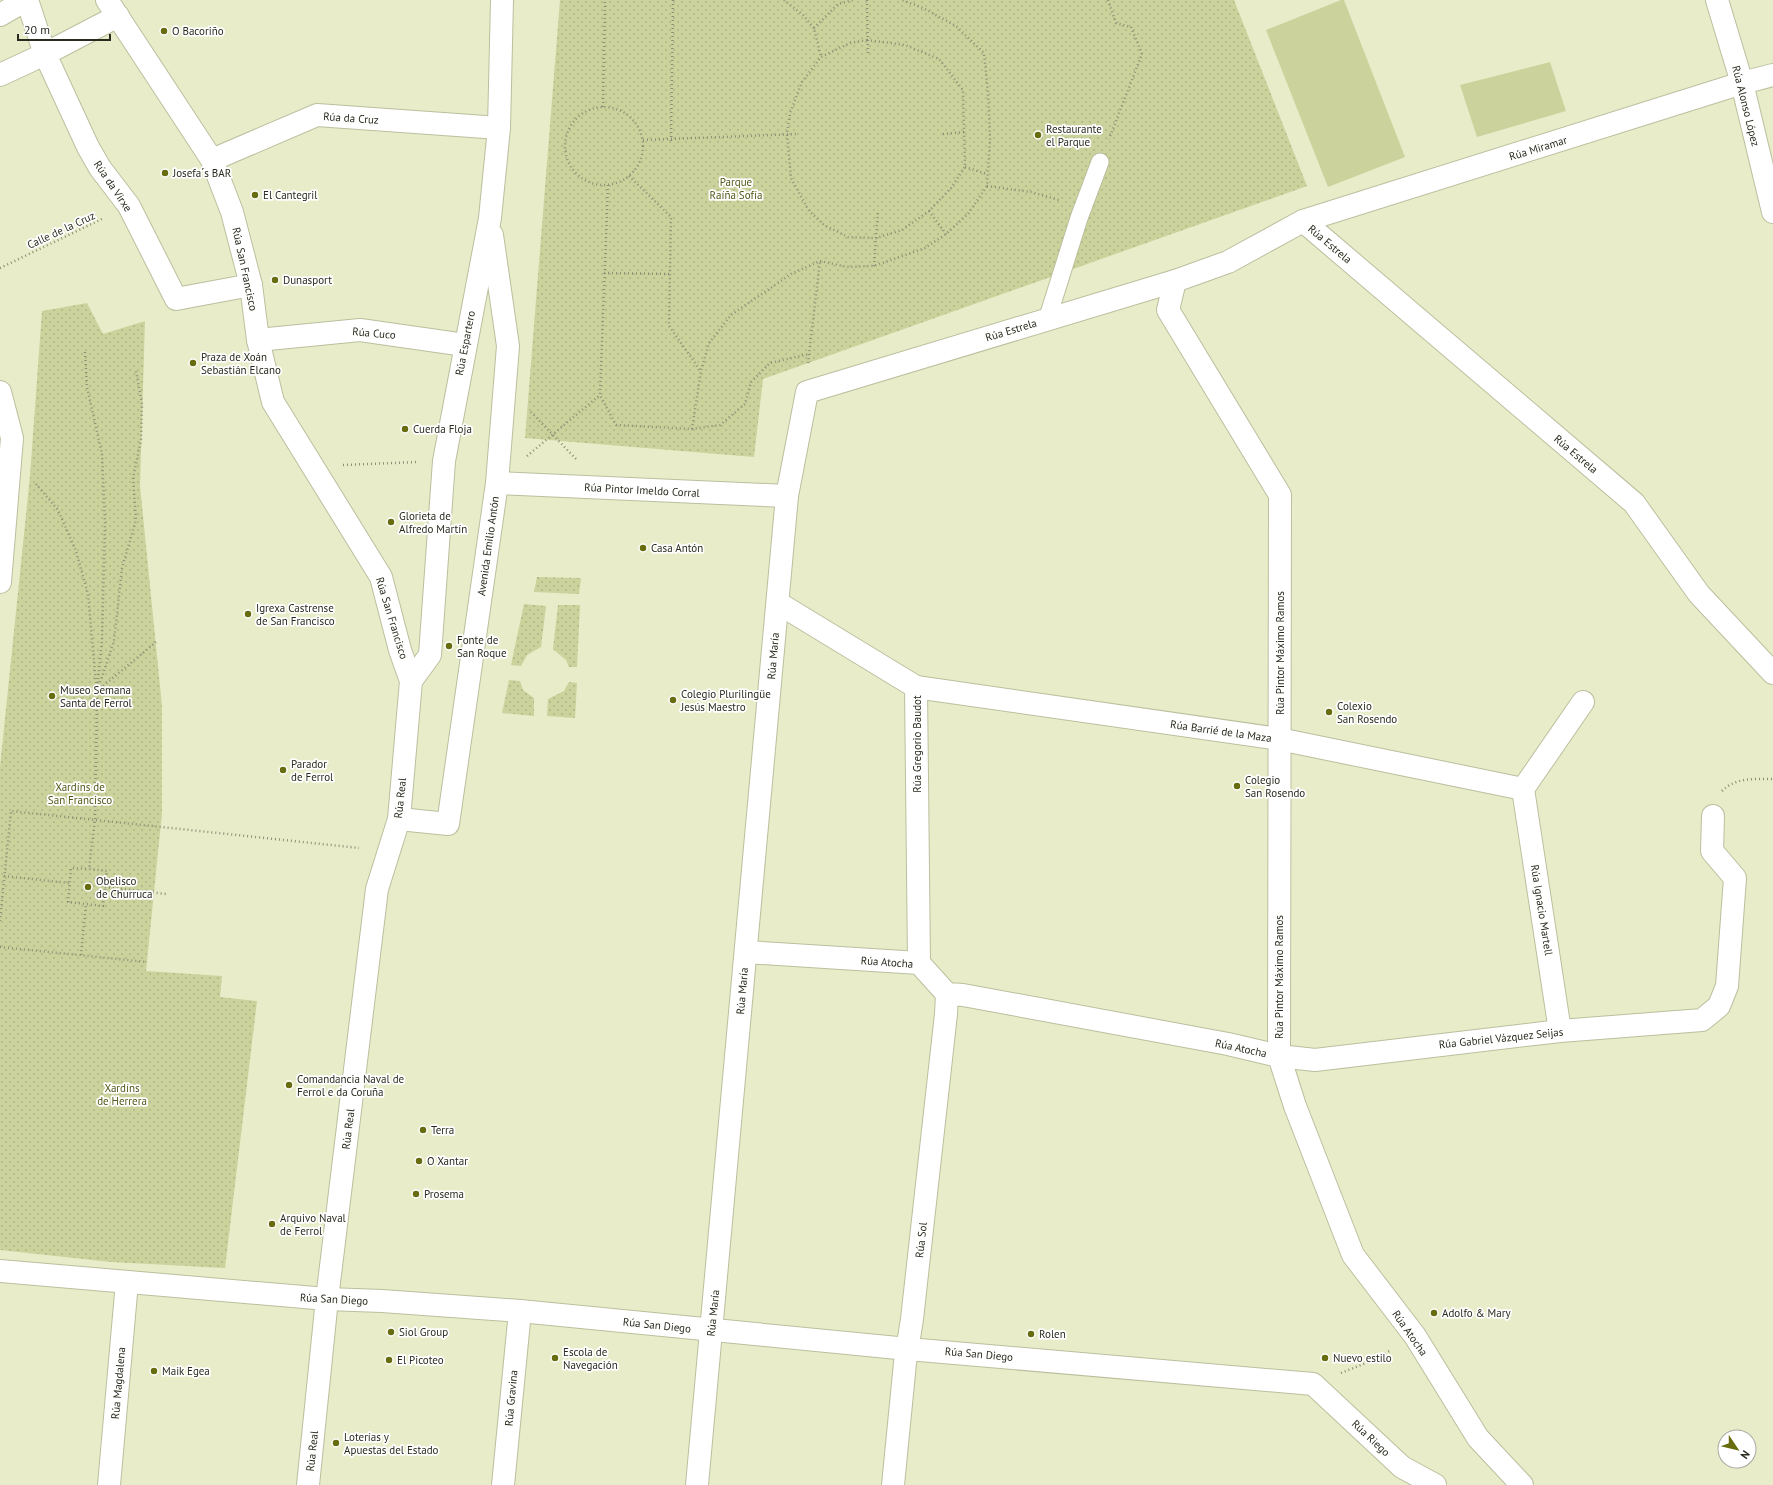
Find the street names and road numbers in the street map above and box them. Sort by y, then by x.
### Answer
street label: Rúa Alonso López [1729,64,1763,148]
street label: Rúa da Cruz [323,109,379,127]
street label: Rúa Miramar [1507,132,1569,163]
street label: Rúa da Virxe [91,158,135,215]
street label: Calle de la Cruz [25,208,97,252]
street label: Rúa Estrela [1305,222,1355,266]
street label: Rúa San Francisco [229,226,261,312]
street label: Rúa Espartero [452,309,478,377]
street label: Rúa Estrela [984,316,1038,344]
street label: Rúa Cuco [352,324,396,342]
street label: Rúa Estrela [1551,432,1601,476]
street label: Rúa Pintor Imeldo Corral [584,480,701,500]
street label: Avenida Emilio Antón [474,495,502,597]
street label: Rúa San Francisco [373,575,411,661]
street label: Rúa Pintor Máximo Ramos [1273,591,1287,715]
street label: Rúa María [764,632,782,680]
street label: Rúa Gregorio Baudot [910,695,924,793]
street label: Rúa Barrié de la Maza [1169,717,1273,745]
street label: Rúa Real [391,776,409,819]
street label: Rúa Ignacio Martell [1528,864,1556,957]
street label: Rúa Pintor Máximo Ramos [1272,915,1286,1039]
street label: Rúa Atocha [860,953,914,971]
street label: Rúa María [733,967,751,1015]
street label: Rúa Gabriel Vázquez Seijas [1438,1024,1564,1052]
street label: Rúa Atocha [1214,1036,1268,1060]
street label: Rúa Real [339,1107,358,1150]
street label: Rúa Sol [912,1221,930,1258]
street label: Rúa María [704,1289,722,1337]
street label: Rúa San Diego [299,1290,369,1308]
street label: Rúa Atocha [1389,1307,1431,1359]
street label: Rúa San Diego [622,1314,692,1336]
street label: Rúa San Diego [944,1344,1014,1364]
street label: Rúa Magdalena [108,1346,128,1420]
street label: Rúa Gravina [502,1369,520,1427]
street label: Rúa Riego [1349,1417,1393,1459]
street label: Rúa Real [303,1429,321,1472]

